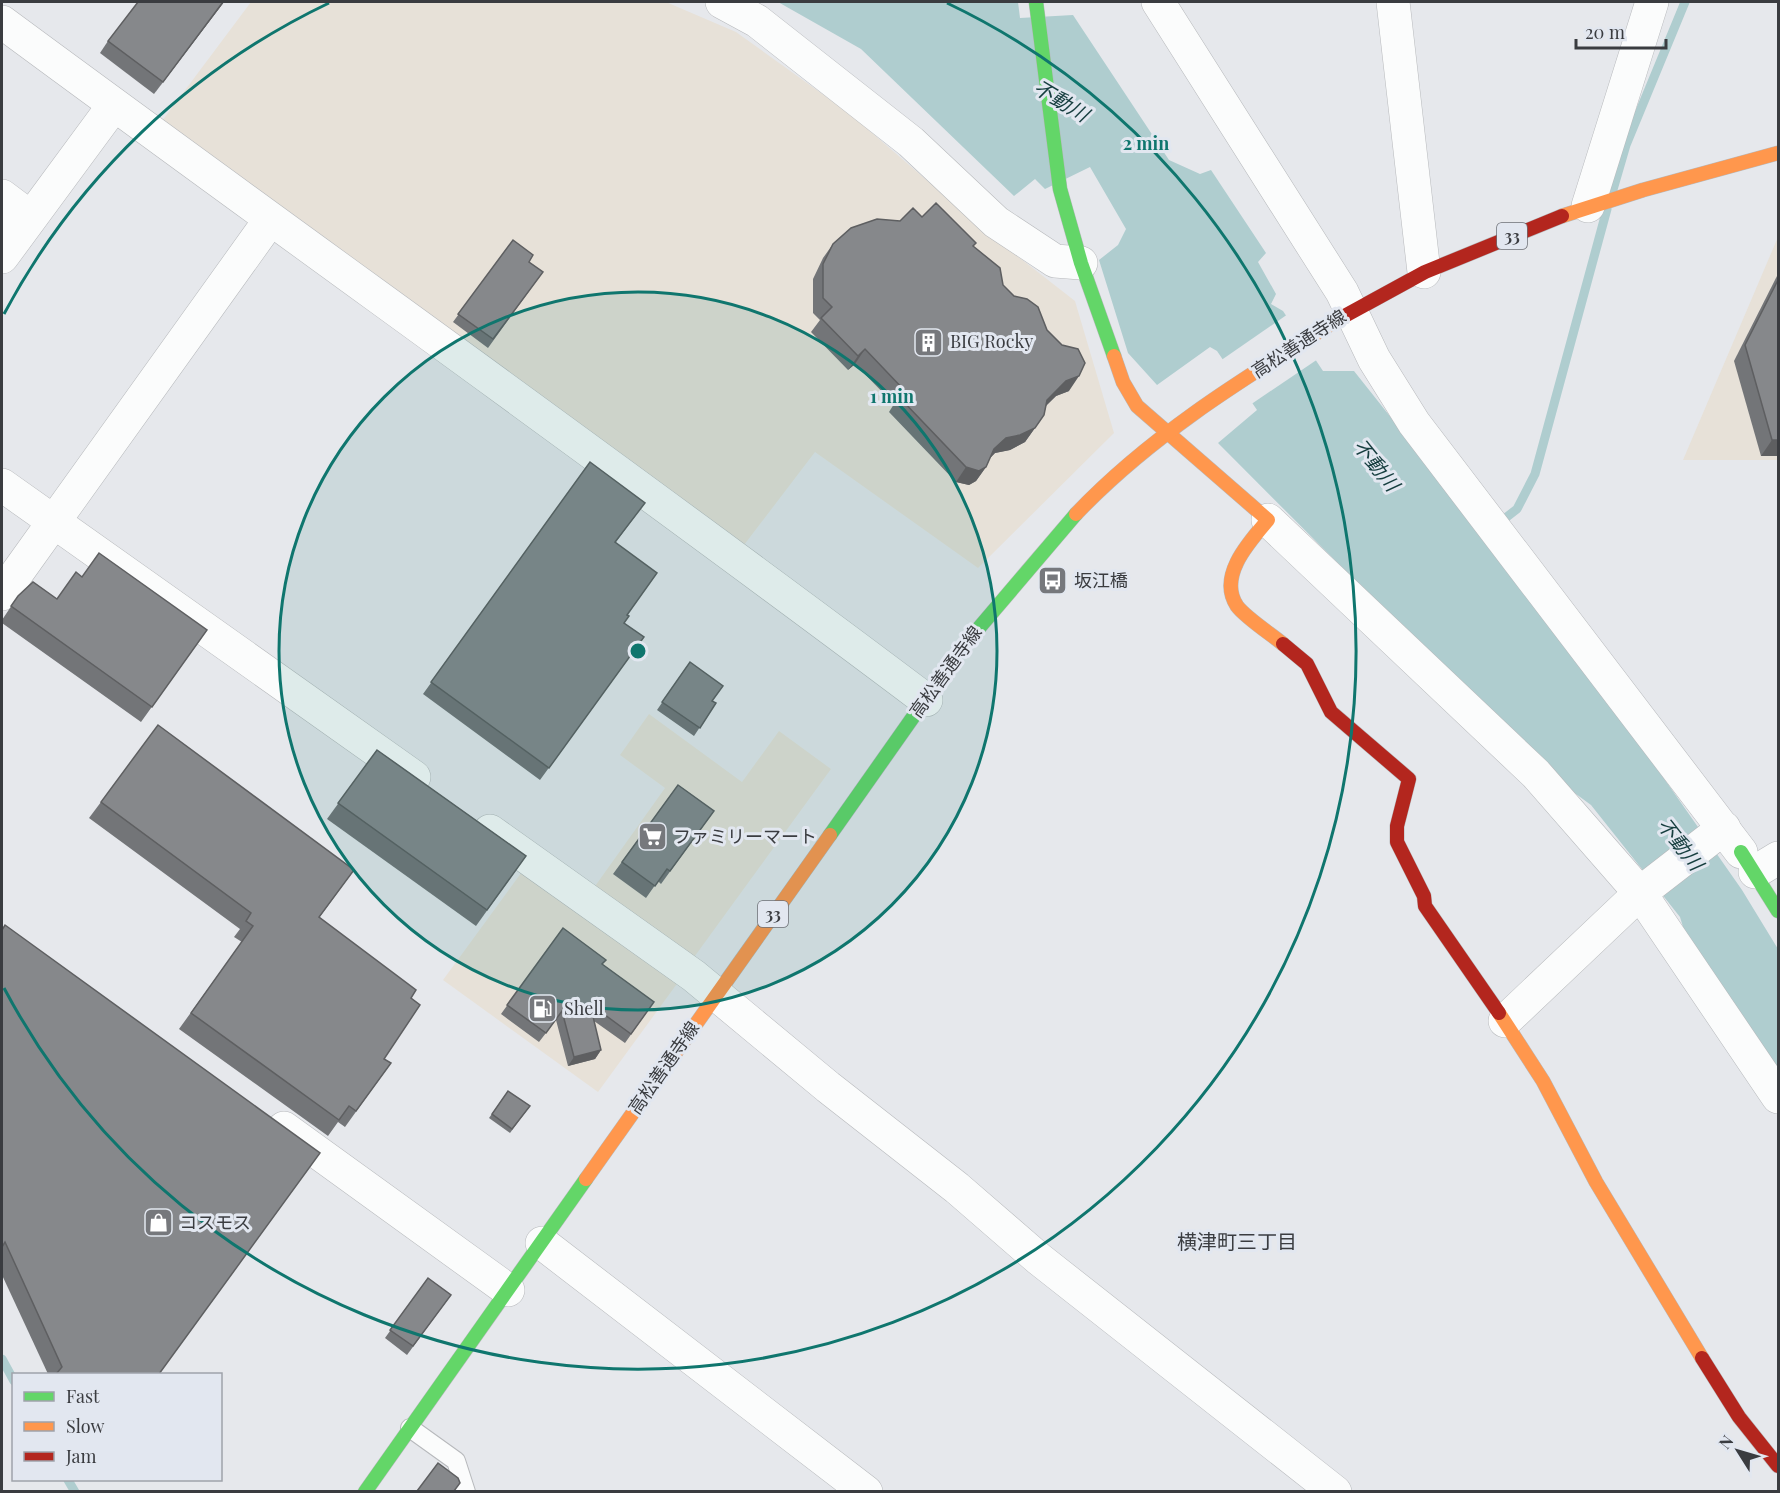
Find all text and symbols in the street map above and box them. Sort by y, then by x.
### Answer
scale bar [1576,12,1666,50]
text: 20 m [1585,20,1625,44]
water label: 不動川 [1029,73,1096,128]
text: 2 min [1123,131,1169,155]
road number: 33 [1497,223,1527,249]
street label: 高松善通寺線 [1247,304,1350,383]
building icon: BIG Rocky [913,326,945,358]
place label: BIG Rocky [950,329,1033,353]
text: 1 min [870,384,914,408]
water label: 不動川 [1348,432,1408,497]
bus stop icon: 坂江橋 [1037,565,1069,597]
place label: 坂江橋 [1074,568,1128,592]
street label: 高松善通寺線 [904,621,987,722]
centre of rings [628,641,648,661]
water label: 不動川 [1652,811,1712,877]
supermarket icon: ファミリーマート [636,821,668,853]
place label: ファミリーマート [673,824,817,848]
road number: 33 [758,901,788,927]
fuel station icon: Shell [527,993,559,1025]
place label: Shell [564,996,604,1020]
street label: 高松善通寺線 [622,1016,704,1119]
shop icon: コスモス [142,1207,174,1239]
place label: コスモス [179,1210,251,1234]
district label: 横津町三丁目 [1177,1227,1297,1254]
legend [12,1373,222,1481]
text: Fast [66,1384,100,1408]
text: Slow [66,1414,104,1438]
north arrow [1708,1421,1768,1481]
text: N [1714,1430,1738,1453]
text: Jam [65,1444,96,1468]

